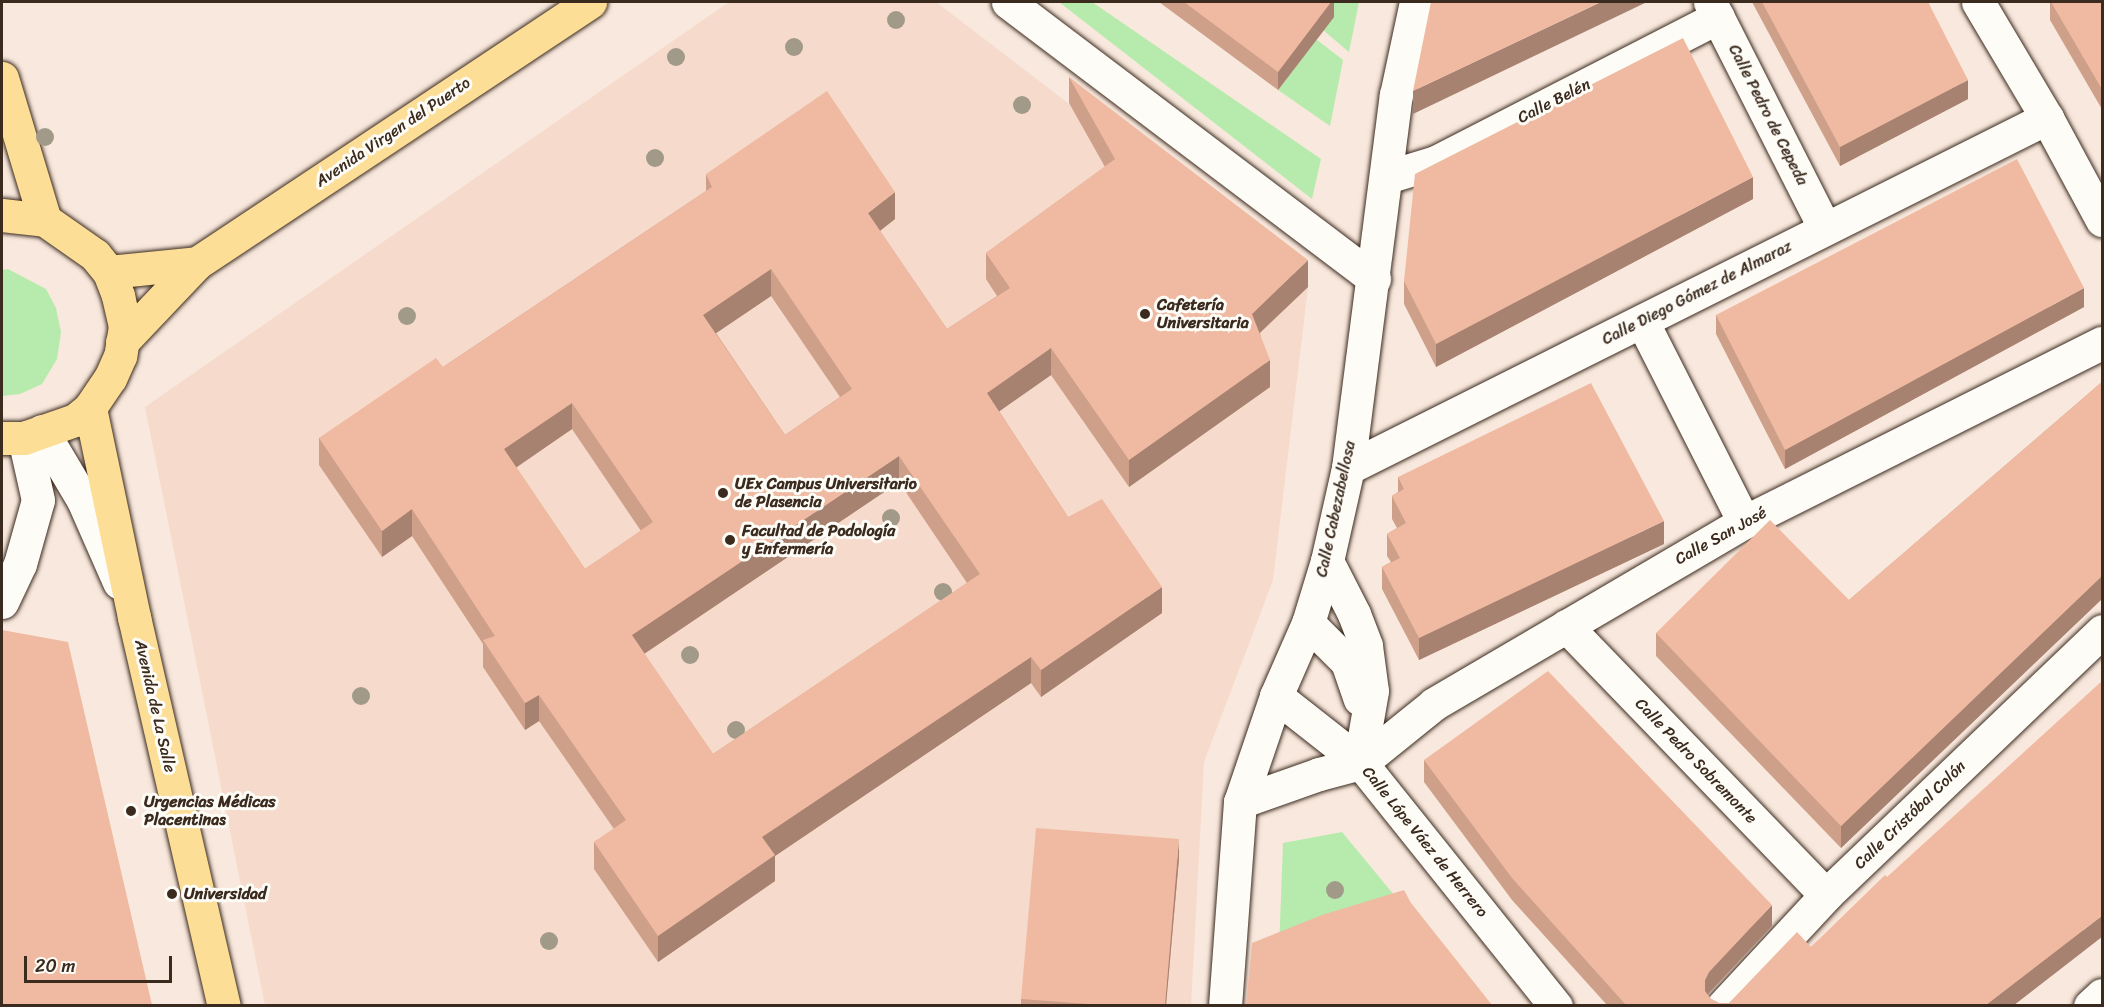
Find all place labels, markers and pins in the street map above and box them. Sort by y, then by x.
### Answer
place label: Cafetería Universitaria [1157,295,1249,333]
marker: Cafetería Universitaria [1138,307,1152,321]
place label: UEx Campus Universitario de Plasencia [735,474,916,512]
marker: UEx Campus Universitario de Plasencia [716,486,730,500]
place label: Facultad de Podología y Enfermería [742,521,895,559]
marker: Facultad de Podología y Enfermería [723,533,737,547]
place label: Urgencias Médicas Placentinas [144,792,275,830]
marker: Urgencias Médicas Placentinas [122,802,140,820]
place label: Universidad [184,884,267,904]
marker: Universidad [165,887,179,901]

